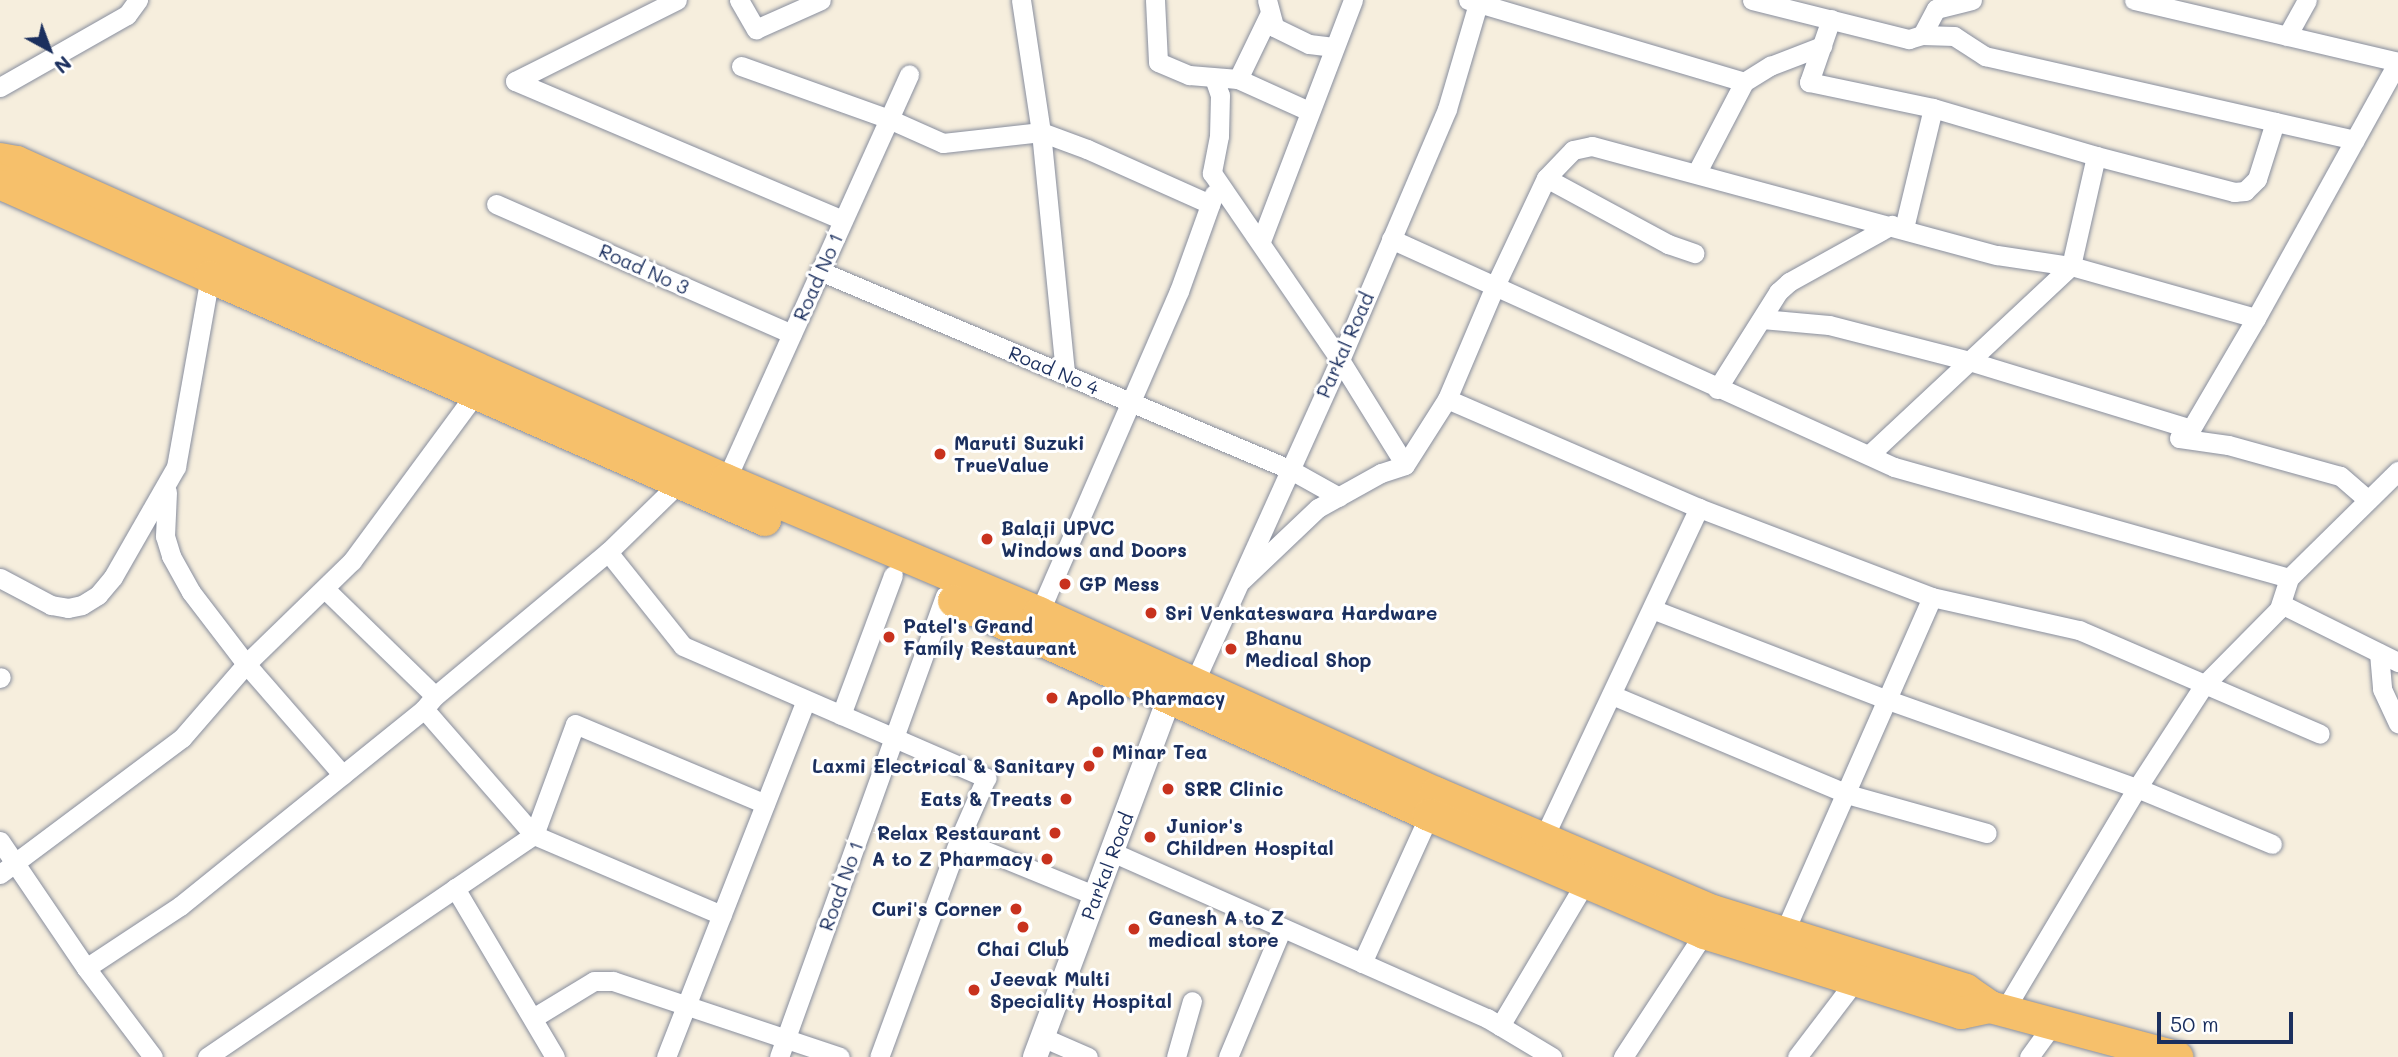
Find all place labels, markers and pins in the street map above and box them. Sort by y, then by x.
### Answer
place label: Maruti Suzuki TrueValue [954,432,1085,476]
marker: Maruti Suzuki TrueValue [932,446,948,462]
place label: Balaji UPVC Windows and Doors [1001,517,1187,561]
marker: Balaji UPVC Windows and Doors [979,531,995,547]
place label: GP Mess [1079,573,1159,595]
marker: GP Mess [1057,576,1073,592]
place label: Sri Venkateswara Hardware [1165,602,1437,624]
marker: Sri Venkateswara Hardware [1143,605,1159,621]
place label: Patel's Grand Family Restaurant [903,615,1077,659]
place label: Bhanu Medical Shop [1245,627,1372,671]
marker: Patel's Grand Family Restaurant [881,629,897,645]
marker: Bhanu Medical Shop [1223,641,1239,657]
place label: Apollo Pharmacy [1066,687,1225,709]
marker: Apollo Pharmacy [1044,690,1060,706]
place label: Minar Tea [1112,741,1207,763]
marker: Minar Tea [1090,744,1106,760]
place label: Laxmi Electrical & Sanitary [812,755,1075,777]
marker: Laxmi Electrical & Sanitary [1081,758,1097,774]
place label: SRR Clinic [1184,778,1283,800]
marker: SRR Clinic [1158,779,1178,799]
place label: Eats & Treats [920,788,1052,810]
marker: Eats & Treats [1058,791,1074,807]
place label: Junior's Children Hospital [1166,815,1334,859]
place label: Relax Restaurant [877,822,1041,844]
marker: Relax Restaurant [1047,825,1063,841]
marker: Junior's Children Hospital [1140,827,1160,847]
place label: A to Z Pharmacy [872,848,1033,870]
marker: A to Z Pharmacy [1039,851,1055,867]
place label: Curi's Corner [872,898,1002,920]
marker: Curi's Corner [1008,901,1024,917]
place label: Ganesh A to Z medical store [1148,907,1284,951]
marker: Chai Club [1015,919,1031,935]
marker: Ganesh A to Z medical store [1126,921,1142,937]
place label: Chai Club [977,938,1069,960]
place label: Jeevak Multi Speciality Hospital [990,968,1172,1012]
marker: Jeevak Multi Speciality Hospital [964,980,984,1000]

